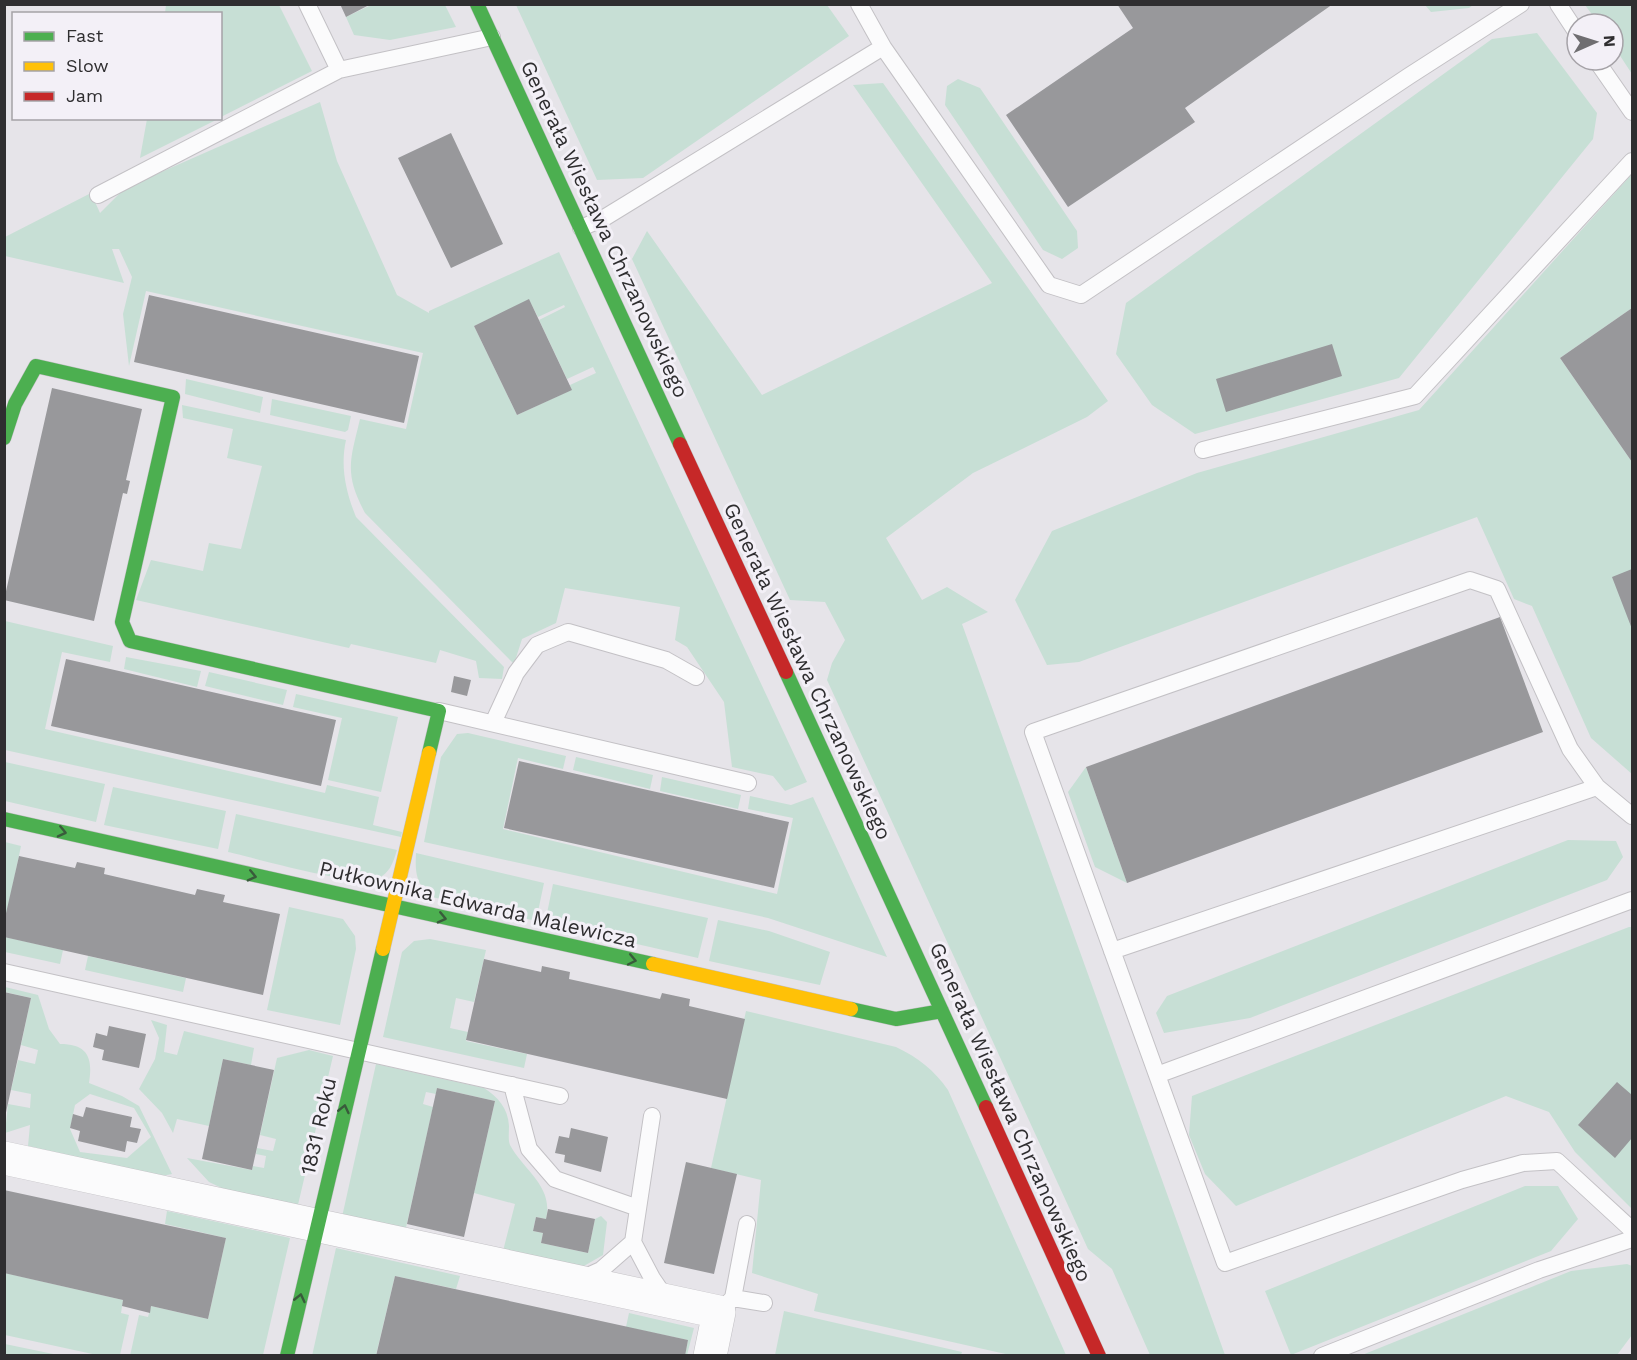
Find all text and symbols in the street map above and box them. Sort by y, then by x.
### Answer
legend [12,12,222,120]
north arrow [1565,12,1625,72]
text: Fast [66,25,104,46]
text: N [1600,35,1619,48]
text: Slow [66,55,109,76]
street label: Generała Wiesława Chrzanowskiego [516,57,694,401]
text: Jam [66,85,103,106]
street label: Generała Wiesława Chrzanowskiego [719,499,897,843]
one-way arrow [56,825,66,838]
street label: Pułkownika Edwarda Malewicza [317,855,639,953]
one-way arrow [246,868,256,881]
one-way arrow [437,911,447,924]
street label: Generała Wiesława Chrzanowskiego [925,938,1097,1286]
one-way arrow [627,953,637,966]
street label: 1831 Roku [295,1075,341,1177]
one-way arrow [337,1104,350,1114]
one-way arrow [292,1294,305,1304]

